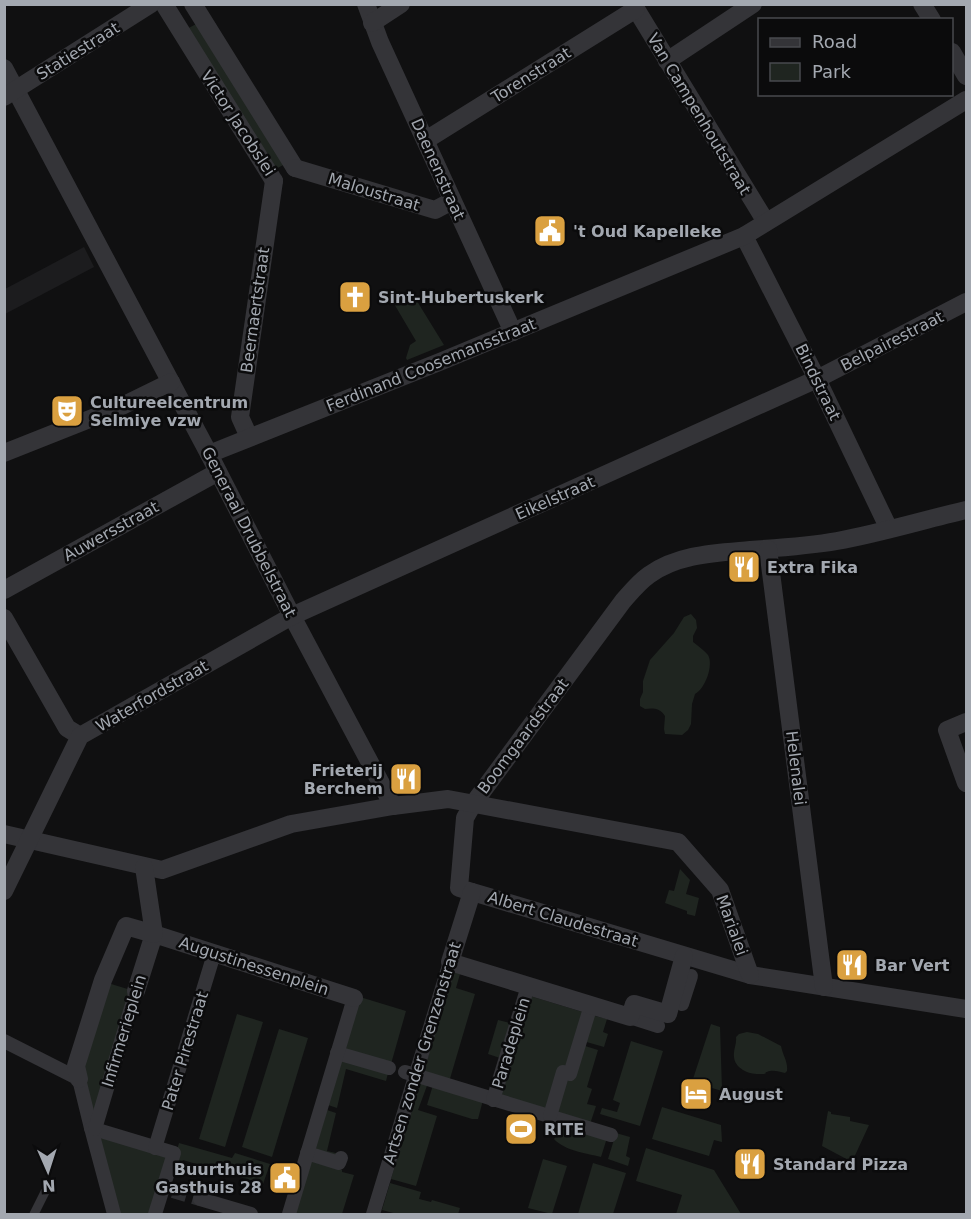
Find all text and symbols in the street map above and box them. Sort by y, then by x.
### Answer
street label: Statiestraat [33,18,123,84]
legend [758,18,953,96]
street label: Van Campenhoutstraat [643,30,755,198]
text: Road [812,31,857,52]
street label: Torenstraat [487,43,574,107]
text: Park [812,61,851,82]
street label: Victor Jacobslei [197,67,279,179]
street label: Daenenstraat [407,115,469,223]
street label: Maloustraat [326,169,422,215]
public building icon: 't Oud Kapelleke [532,213,568,249]
place label: 't Oud Kapelleke [573,222,722,241]
street label: Beernaertstraat [237,246,273,374]
church icon: Sint-Hubertuskerk [337,279,373,315]
place label: Sint-Hubertuskerk [378,288,544,307]
street label: Belpairestraat [837,307,947,375]
street label: Ferdinand Coosemansstraat [323,314,539,416]
street label: Bindstraat [791,341,845,423]
theatre icon: Cultureelcentrum Selmiye vzw [49,393,85,429]
place label: Cultureelcentrum Selmiye vzw [90,393,248,430]
street label: Generaal Drubbelstraat [198,444,300,620]
street label: Eikelstraat [512,472,598,524]
street label: Auwersstraat [60,497,162,565]
restaurant icon: Extra Fika [726,549,762,585]
place label: Extra Fika [767,558,858,577]
street label: Waterfordstraat [93,656,211,736]
street label: Boomgaardstraat [473,675,573,797]
street label: Helenalei [782,730,810,806]
place label: Frieterij Berchem [304,761,383,798]
restaurant icon: Frieterij Berchem [388,761,424,797]
street label: Albert Claudestraat [486,887,640,951]
street label: Marialei [712,892,752,958]
street label: Augustinessenplein [177,933,331,999]
street label: Artsen zonder Grenzenstraat [379,940,465,1166]
restaurant icon: Bar Vert [834,947,870,983]
place label: Bar Vert [875,956,950,975]
street label: Infirmerieplein [98,972,150,1090]
street label: Pater Pirestraat [158,989,212,1113]
street label: Paradeplein [488,995,534,1091]
hotel icon: August [678,1076,714,1112]
place label: August [719,1085,783,1104]
sports icon: RITE [503,1111,539,1147]
place label: RITE [544,1120,584,1139]
north arrow [18,1141,78,1201]
restaurant icon: Standard Pizza [732,1146,768,1182]
place label: Standard Pizza [773,1155,908,1174]
place label: Buurthuis Gasthuis 28 [155,1160,262,1197]
public building icon: Buurthuis Gasthuis 28 [267,1160,303,1196]
text: N [42,1176,56,1195]

